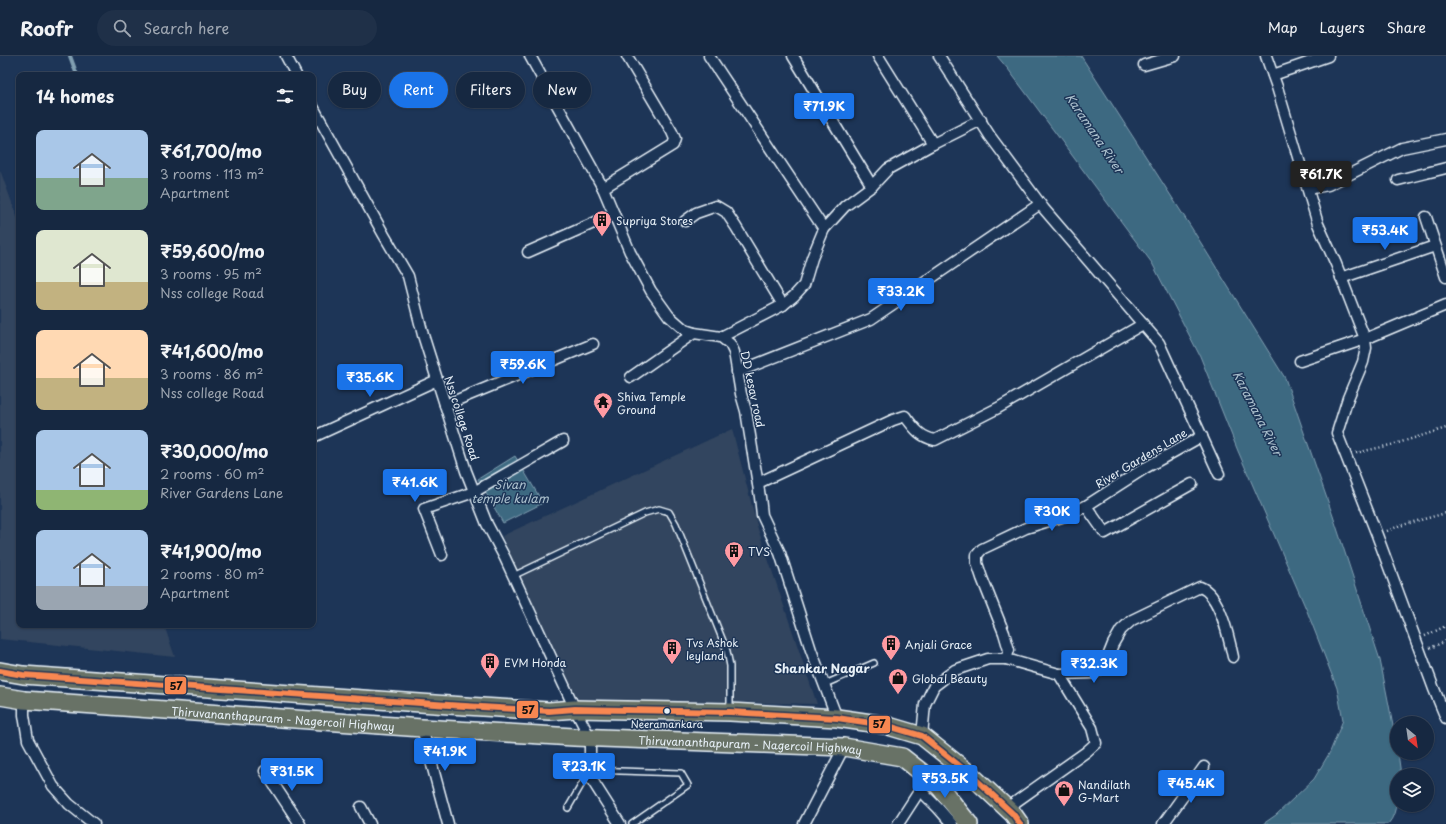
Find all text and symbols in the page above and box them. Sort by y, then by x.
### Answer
search box [97,10,377,46]
text: Roofr [20,14,73,42]
text: Search here [143,16,229,39]
icon: search [111,17,133,39]
text: Map [1268,17,1298,38]
text: Layers [1320,17,1365,38]
text: Share [1387,17,1426,38]
chip: Buy [328,72,381,108]
chip: Rent [389,72,448,108]
chip: Filters [456,72,525,108]
chip: New [533,72,591,108]
text: 14 homes [36,83,114,109]
icon: filters [274,85,296,107]
water label: Karamana River [1061,89,1129,178]
pin: ₹71.9K [791,93,857,127]
text: ₹71.9K [803,96,845,115]
text: ₹61,700/mo [160,138,262,164]
icon: home [68,146,116,194]
pin: ₹61.7K [1288,161,1354,195]
text: 3 rooms · 113 m² [160,164,264,183]
text: ₹61.7K [1300,164,1342,183]
text: Apartment [160,183,229,202]
building icon: Supriya Stores [591,209,613,237]
place label: Supriya Stores [616,212,693,229]
pin: ₹53.4K [1352,217,1418,251]
text: ₹53.4K [1362,220,1408,239]
text: ₹59,600/mo [160,238,264,264]
icon: home [68,246,116,294]
text: 3 rooms · 95 m² [160,264,262,283]
pin: ₹33.2K [868,278,934,312]
text: ₹33.2K [877,281,925,300]
text: Nss college Road [160,283,264,302]
text: ₹41,600/mo [160,338,263,364]
icon: home [68,346,116,394]
street label: DD kesav road [737,349,769,429]
pin: ₹59.6K [490,351,556,385]
text: ₹59.6K [500,354,546,373]
text: 3 rooms · 86 m² [160,364,263,383]
pin: ₹35.6K [337,364,403,398]
text: ₹35.6K [346,367,394,386]
water label: Karamana River [1229,367,1288,460]
street label: Nss college Road [440,373,484,463]
text: Nss college Road [160,383,264,402]
place label: Shiva Temple Ground [617,388,686,418]
temple icon: Shiva Temple Ground [592,391,614,419]
street label: River Gardens Lane [1092,424,1190,492]
text: ₹30,000/mo [160,438,268,464]
icon: home [68,446,116,494]
text: 2 rooms · 60 m² [160,464,265,483]
pin: ₹41.6K [382,469,448,503]
text: ₹41.6K [392,472,438,491]
water label: Sivan temple kulam [471,475,550,507]
text: River Gardens Lane [160,483,283,502]
pin: ₹30K [1028,498,1076,532]
text: ₹30K [1034,501,1070,520]
text: ₹41,900/mo [160,538,262,564]
building icon: TVS [723,540,745,568]
place label: TVS [748,543,770,560]
icon: home [68,546,116,594]
text: 2 rooms · 80 m² [160,564,265,583]
text: Apartment [160,583,229,602]
building icon: Anjali Grace [880,633,902,661]
place label: Tvs Ashok leyland [686,634,739,664]
place label: Anjali Grace [905,636,972,653]
building icon: Tvs Ashok leyland [661,637,683,665]
pin: ₹32.3K [1061,650,1127,684]
building icon: EVM Honda [479,651,501,679]
text: ₹32.3K [1070,653,1118,672]
place label: EVM Honda [504,654,567,671]
district label: Shankar Nagar [774,659,871,677]
shop icon: Global Beauty [887,667,909,695]
place label: Global Beauty [912,670,987,687]
line badge: 57 [164,676,187,695]
text: 57 [169,677,183,694]
line badge: 57 [516,700,539,719]
text: 57 [521,701,535,718]
street label: Thiruvananthapuram - Nagercoil Highway [171,702,395,735]
marker: Neeramankara [662,706,672,716]
line badge: 57 [868,715,891,734]
text: 57 [872,715,886,732]
place label: Neeramankara [631,716,704,731]
north arrow [1390,716,1434,760]
map controls [1390,716,1434,812]
street label: Thiruvananthapuram - Nagercoil Highway [638,731,863,758]
pin: ₹41.9K [412,738,478,772]
text: ₹41.9K [423,741,467,760]
pin: ₹23.1K [551,753,617,787]
text: ₹23.1K [562,756,606,775]
pin: ₹31.5K [259,758,325,792]
text: ₹31.5K [270,761,314,780]
pin: ₹53.5K [912,765,978,799]
text: ₹53.5K [921,768,969,787]
button: layers [1390,768,1434,812]
pin: ₹45.4K [1158,770,1224,804]
text: ₹45.4K [1167,773,1215,792]
place label: Nandilath G-Mart [1078,776,1130,806]
shop icon: Nandilath G-Mart [1053,779,1075,807]

